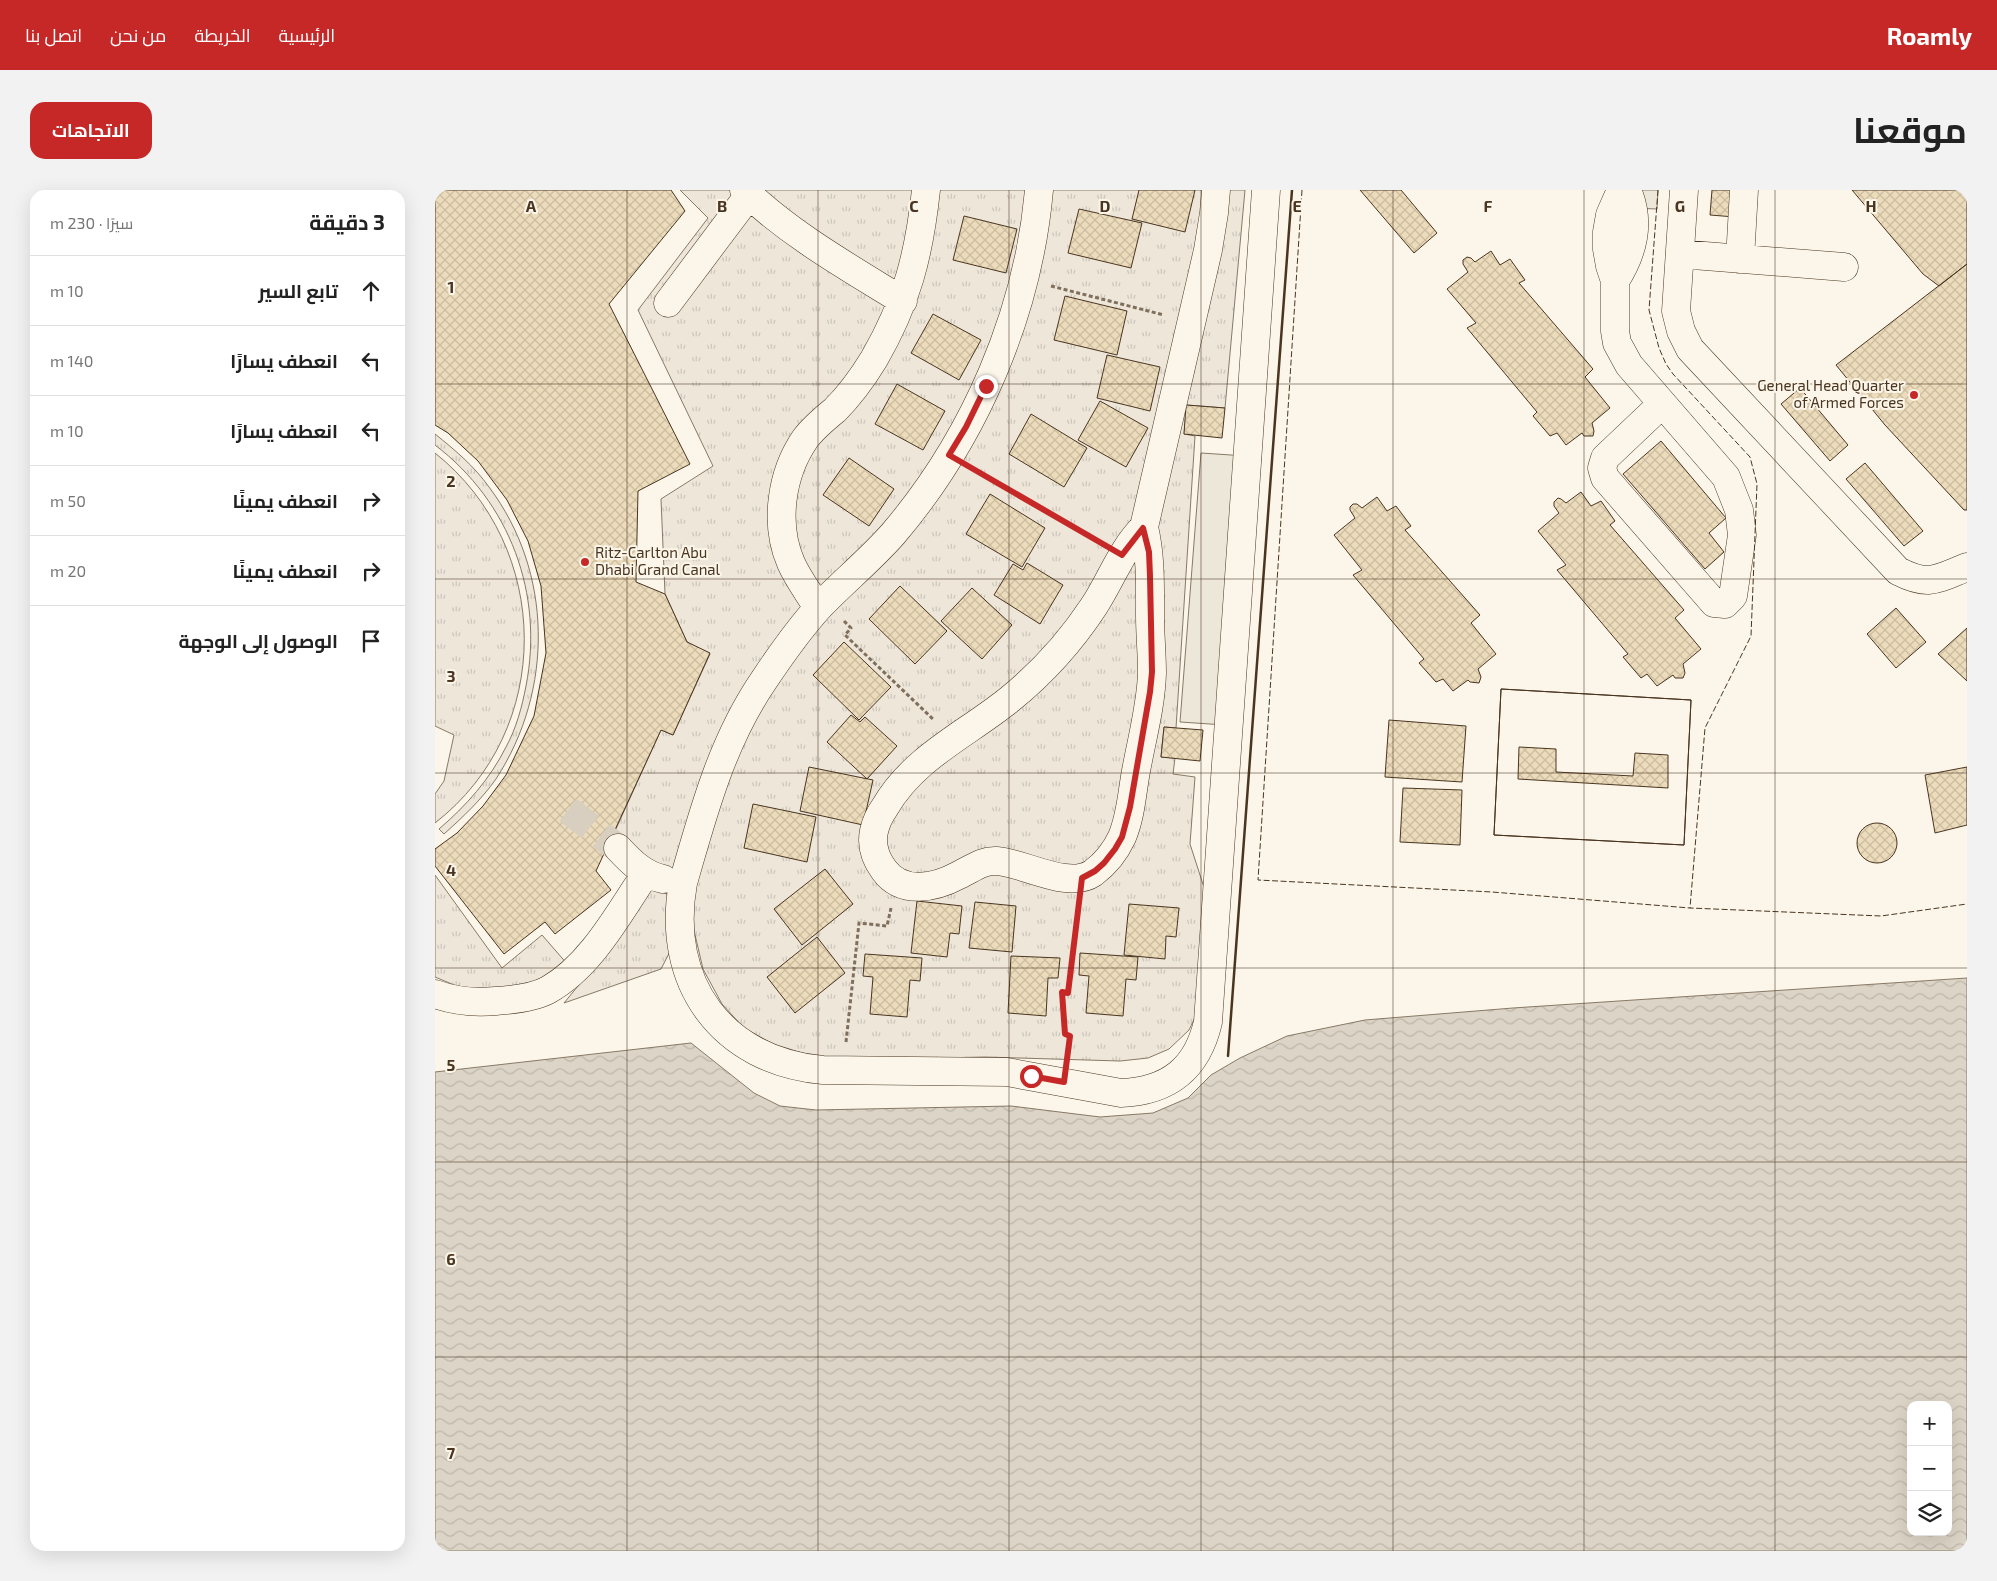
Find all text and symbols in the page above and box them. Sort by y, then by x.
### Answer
text: Roamly [1887,21,1972,50]
text: اتصل بنا [25,24,82,46]
text: من نحن [110,24,166,46]
text: الخريطة [194,24,251,46]
text: الرئيسية [279,24,335,46]
button: الاتجاهات [30,102,152,159]
text: موقعنا [1853,108,1967,150]
text: A [526,196,537,215]
text: B [717,196,727,215]
text: C [909,196,919,215]
text: D [1100,196,1111,215]
text: E [1292,196,1302,215]
text: F [1484,196,1493,215]
text: G [1675,196,1685,215]
text: H [1865,196,1877,215]
text: 3 دقيقة [309,209,385,234]
text: سيرًا · 230 m [50,213,133,232]
icon: ahead [357,277,385,305]
text: 1 [448,277,454,296]
text: تابع السير [258,279,338,302]
text: 10 m [50,281,84,300]
icon: left [357,347,385,375]
text: انعطف يسارًا [230,349,338,372]
text: 140 m [50,351,93,370]
route end [975,375,998,398]
place label: General Head Quarter of Armed Forces [1757,376,1904,411]
marker: General Head Quarter of Armed Forces [1908,389,1920,401]
icon: left [357,417,385,445]
text: انعطف يسارًا [230,419,338,442]
text: 10 m [50,421,84,440]
text: 2 [446,471,456,490]
icon: right [357,487,385,515]
text: انعطف يمينًا [233,489,338,512]
text: 50 m [50,491,86,510]
place label: Ritz-Carlton Abu Dhabi Grand Canal [595,543,721,578]
marker: Ritz-Carlton Abu Dhabi Grand Canal [579,556,591,568]
icon: right [357,557,385,585]
text: انعطف يمينًا [233,559,338,582]
text: 20 m [50,561,86,580]
icon: arrive [357,627,385,655]
text: الوصول إلى الوجهة [178,629,338,652]
text: 3 [446,666,456,685]
text: 4 [446,860,456,879]
text: 5 [447,1055,456,1074]
route start [1020,1065,1043,1088]
text: 6 [446,1249,456,1268]
map controls [1907,1401,1952,1536]
button: + [1907,1401,1952,1446]
text: 7 [447,1443,456,1462]
button: − [1907,1446,1952,1491]
button: layers [1907,1491,1952,1536]

